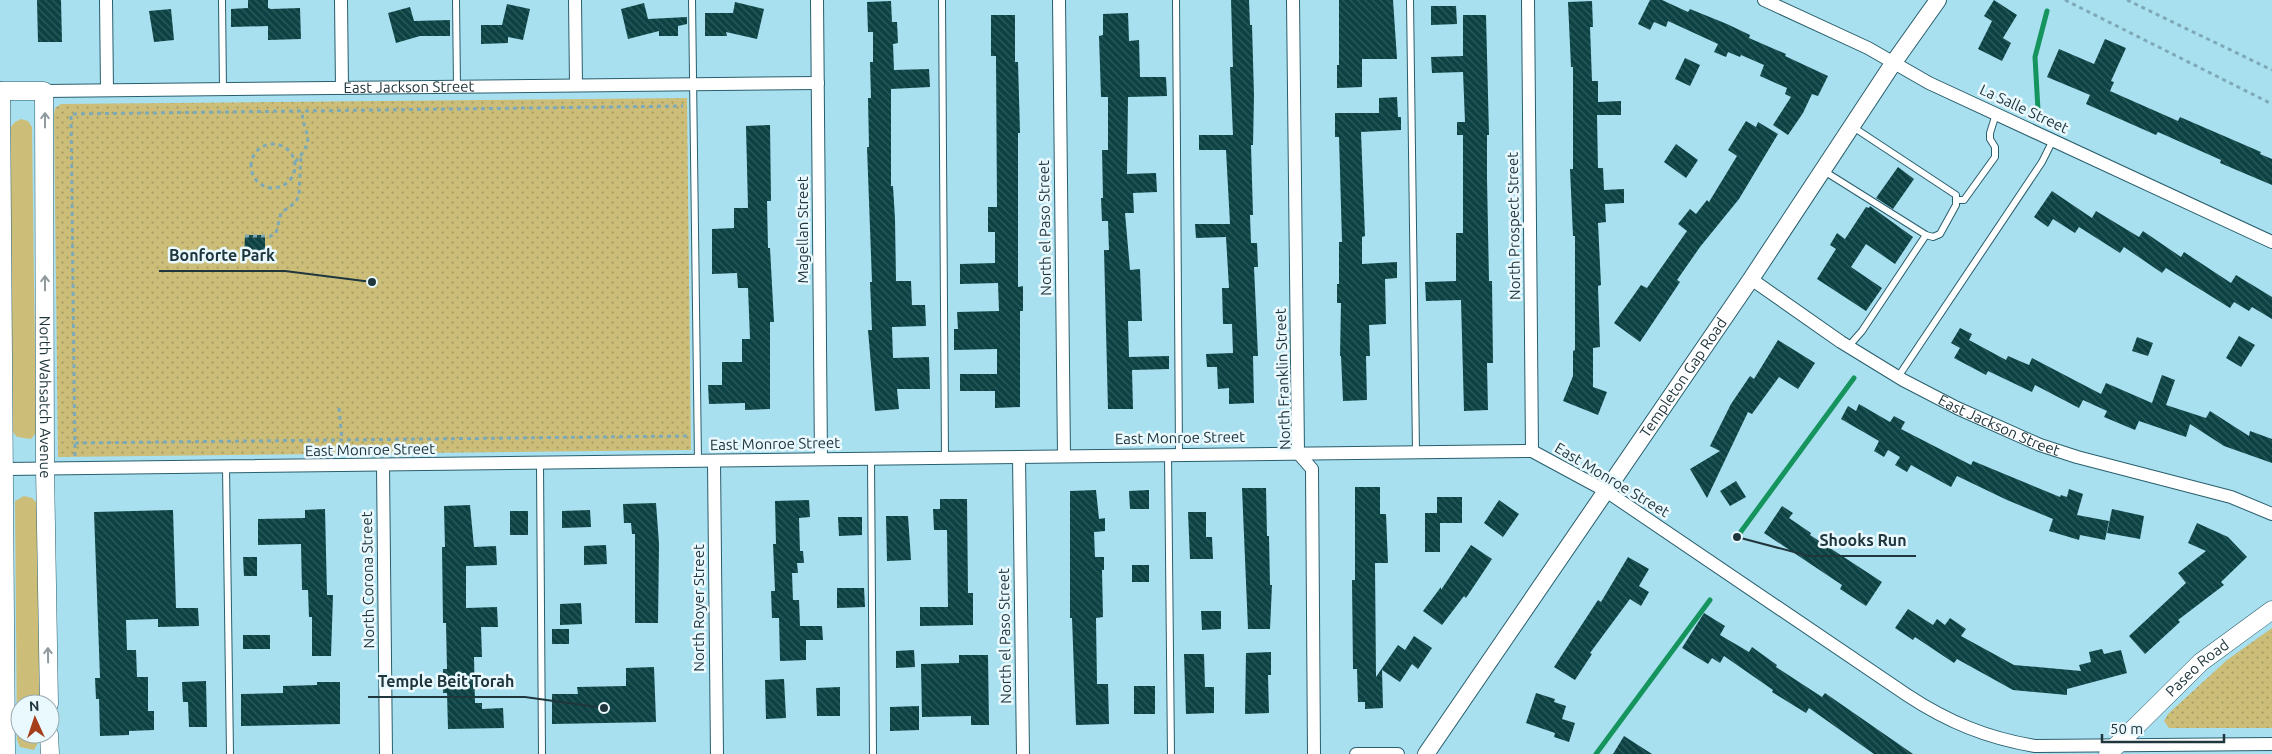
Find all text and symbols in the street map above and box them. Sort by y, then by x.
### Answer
street label: East Jackson Street [343,78,475,96]
street label: La Salle Street [1977,81,2071,137]
one-way arrow [40,113,50,129]
street label: North Prospect Street [1504,152,1523,300]
street label: North el Paso Street [1035,160,1054,296]
street label: Magellan Street [794,176,811,284]
callout: Bonforte Park [159,240,285,271]
text: Bonforte Park [169,246,275,264]
one-way arrow [40,275,50,292]
street label: North Franklin Street [1272,308,1293,450]
street label: Templeton Gap Road [1636,314,1730,440]
street label: North Wahsatch Avenue [37,316,54,478]
street label: East Jackson Street [1936,391,2062,459]
street label: East Monroe Street [1115,428,1245,447]
street label: East Monroe Street [710,434,840,453]
street label: East Monroe Street [1552,439,1673,520]
street label: East Monroe Street [305,440,435,459]
street label: North Corona Street [358,511,377,649]
callout: Shooks Run [1809,525,1916,556]
text: Shooks Run [1819,531,1907,549]
street label: North Royer Street [690,544,707,672]
street label: North el Paso Street [995,568,1014,704]
street label: Paseo Road [2162,636,2232,700]
one-way arrow [43,648,53,664]
callout: Temple Beit Torah [368,666,525,697]
text: Temple Beit Torah [378,672,514,690]
north arrow [10,694,60,744]
text: N [29,698,40,714]
scale bar [2102,712,2224,744]
text: 50 m [2110,720,2143,737]

